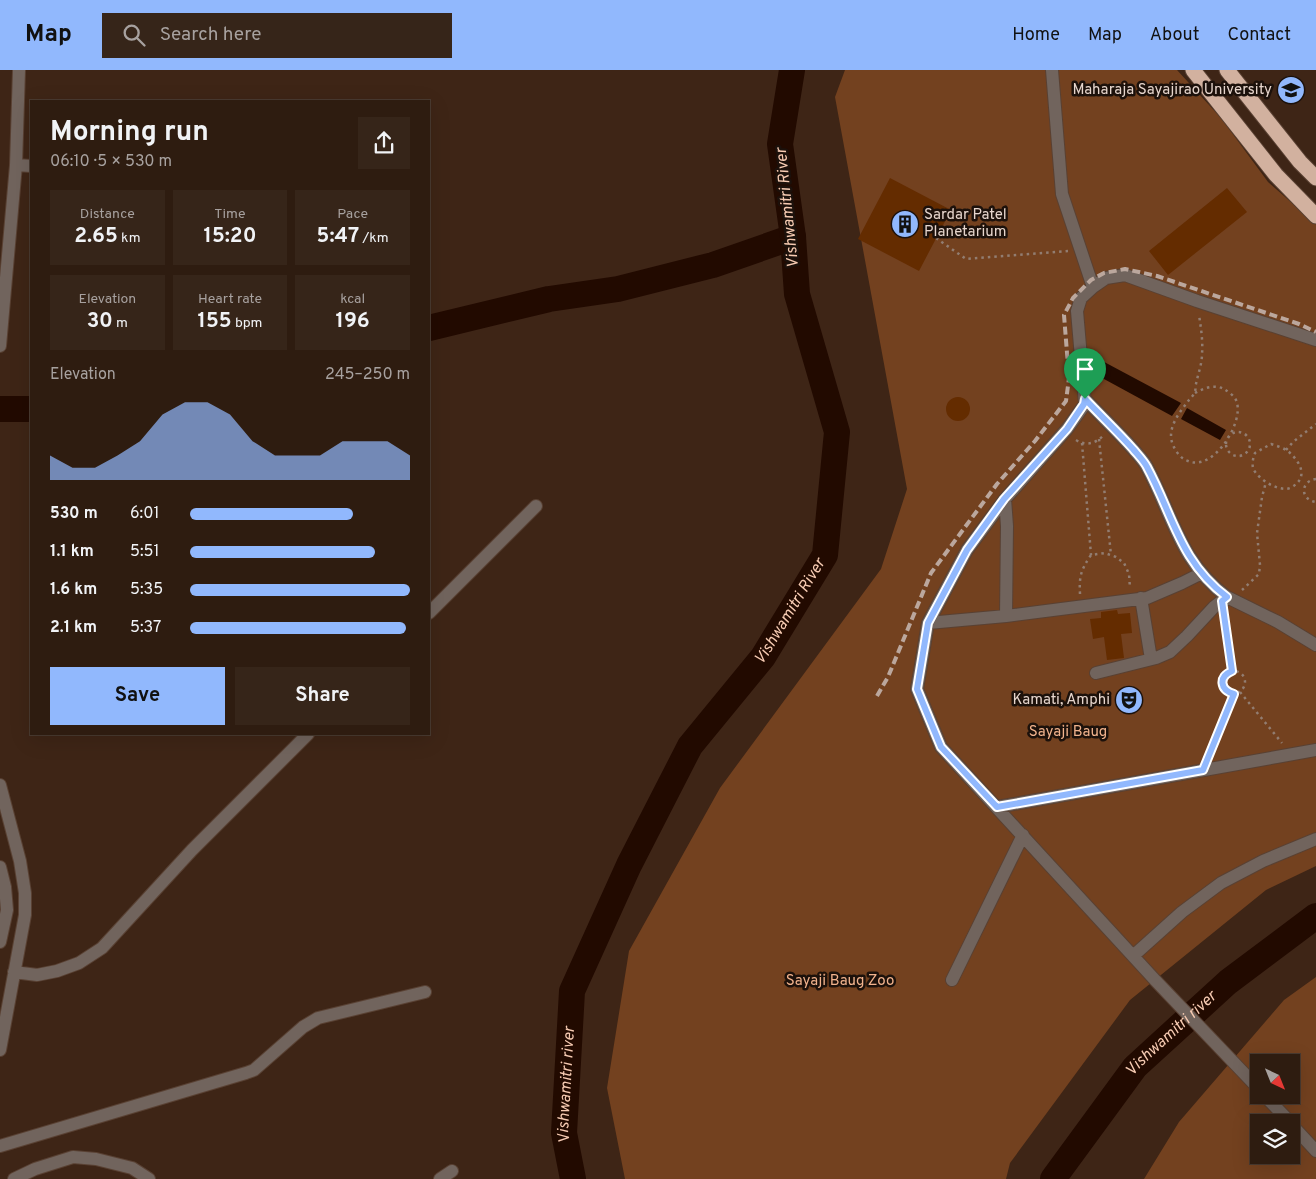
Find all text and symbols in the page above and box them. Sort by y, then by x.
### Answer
search box [102,13,452,58]
text: Map [25,20,72,50]
icon: search [120,21,148,49]
text: Search here [160,23,261,47]
text: Home [1012,24,1060,47]
text: Map [1088,24,1122,47]
text: About [1150,24,1199,47]
text: Contact [1227,24,1291,47]
school or university icon: Maharaja Sayajirao University [1276,75,1306,105]
place label: Maharaja Sayajirao University [1073,81,1272,100]
text: Morning run [50,115,209,151]
button: share [358,117,410,169]
water label: Vishwamitri River [772,145,804,269]
text: 06:10 · 5 × 530 m [50,152,172,172]
text: Distance [80,206,135,223]
text: Time [214,206,246,223]
text: Pace [337,206,368,223]
place label: Sardar Patel Planetarium [924,206,1007,242]
building icon: Sardar Patel Planetarium [890,209,920,239]
text: 2.65 [74,223,118,250]
text: 15:20 [204,223,256,250]
text: 5:47 [317,223,359,250]
text: km [118,230,141,247]
text: /km [359,230,389,247]
text: Elevation [79,291,136,308]
text: Heart rate [198,291,262,308]
text: kcal [340,291,365,308]
text: 30 [87,308,113,335]
text: 155 [198,308,232,335]
text: 196 [336,308,370,335]
text: m [113,315,128,332]
text: bpm [232,315,262,332]
pin [1064,348,1106,399]
icon: arrive [1071,355,1099,383]
text: Elevation [50,365,116,385]
text: 245–250 m [325,365,410,385]
text: 530 m [50,504,98,524]
text: 6:01 [130,504,159,524]
text: 1.1 km [50,542,94,562]
text: 5:51 [130,542,159,562]
water label: Vishwamitri River [750,553,831,669]
text: 1.6 km [50,580,97,600]
text: 5:35 [130,580,163,600]
text: 2.1 km [50,618,97,638]
text: 5:37 [130,618,161,638]
button: Save [50,667,225,725]
button: Share [235,667,410,725]
theatre icon: Kamati, Amphi [1114,685,1144,715]
place label: Kamati, Amphi [1013,691,1110,710]
park label: Sayaji Baug [1029,723,1107,742]
park label: Sayaji Baug Zoo [786,972,894,991]
water label: Vishwamitri river [1122,986,1223,1080]
water label: Vishwamitri river [554,1024,580,1145]
north arrow [1250,1054,1300,1104]
map controls [1250,1054,1300,1164]
button: layers [1250,1114,1300,1164]

